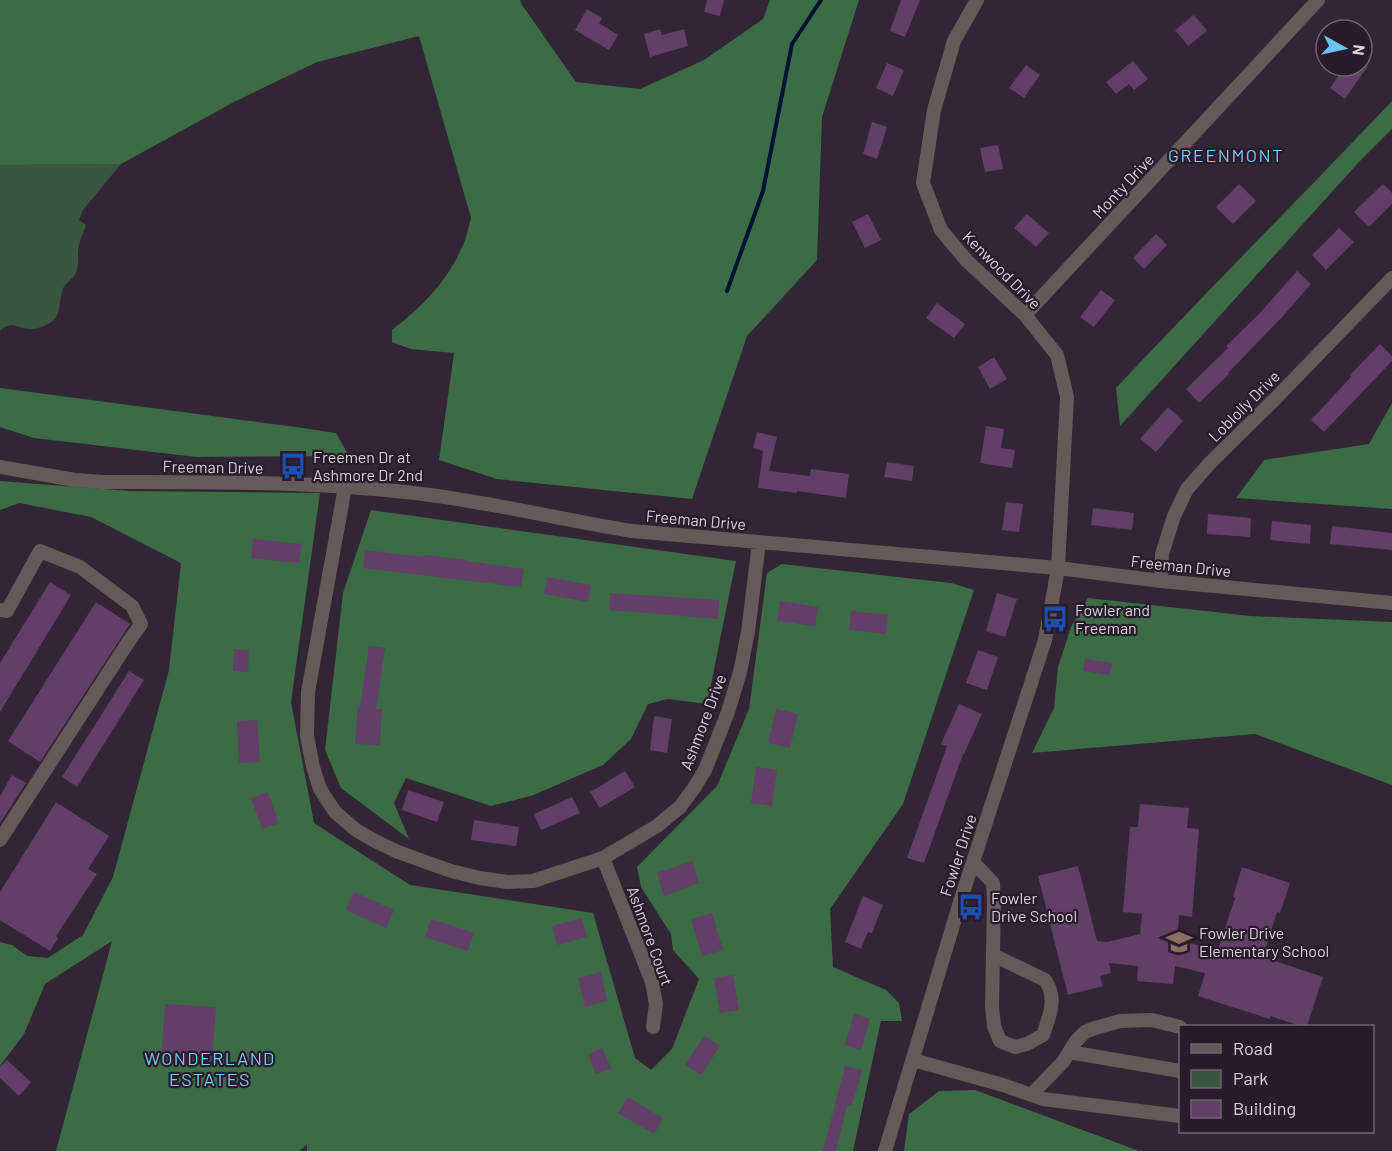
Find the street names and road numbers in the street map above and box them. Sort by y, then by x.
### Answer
street label: Monty Drive [1088,150,1157,222]
street label: Kenwood Drive [959,227,1045,313]
street label: Loblolly Drive [1204,366,1283,445]
street label: Freeman Drive [163,456,263,477]
street label: Freeman Drive [645,506,747,533]
street label: Freeman Drive [1130,551,1232,580]
street label: Ashmore Drive [676,671,729,772]
street label: Fowler Drive [935,811,980,898]
street label: Ashmore Court [624,884,677,988]

